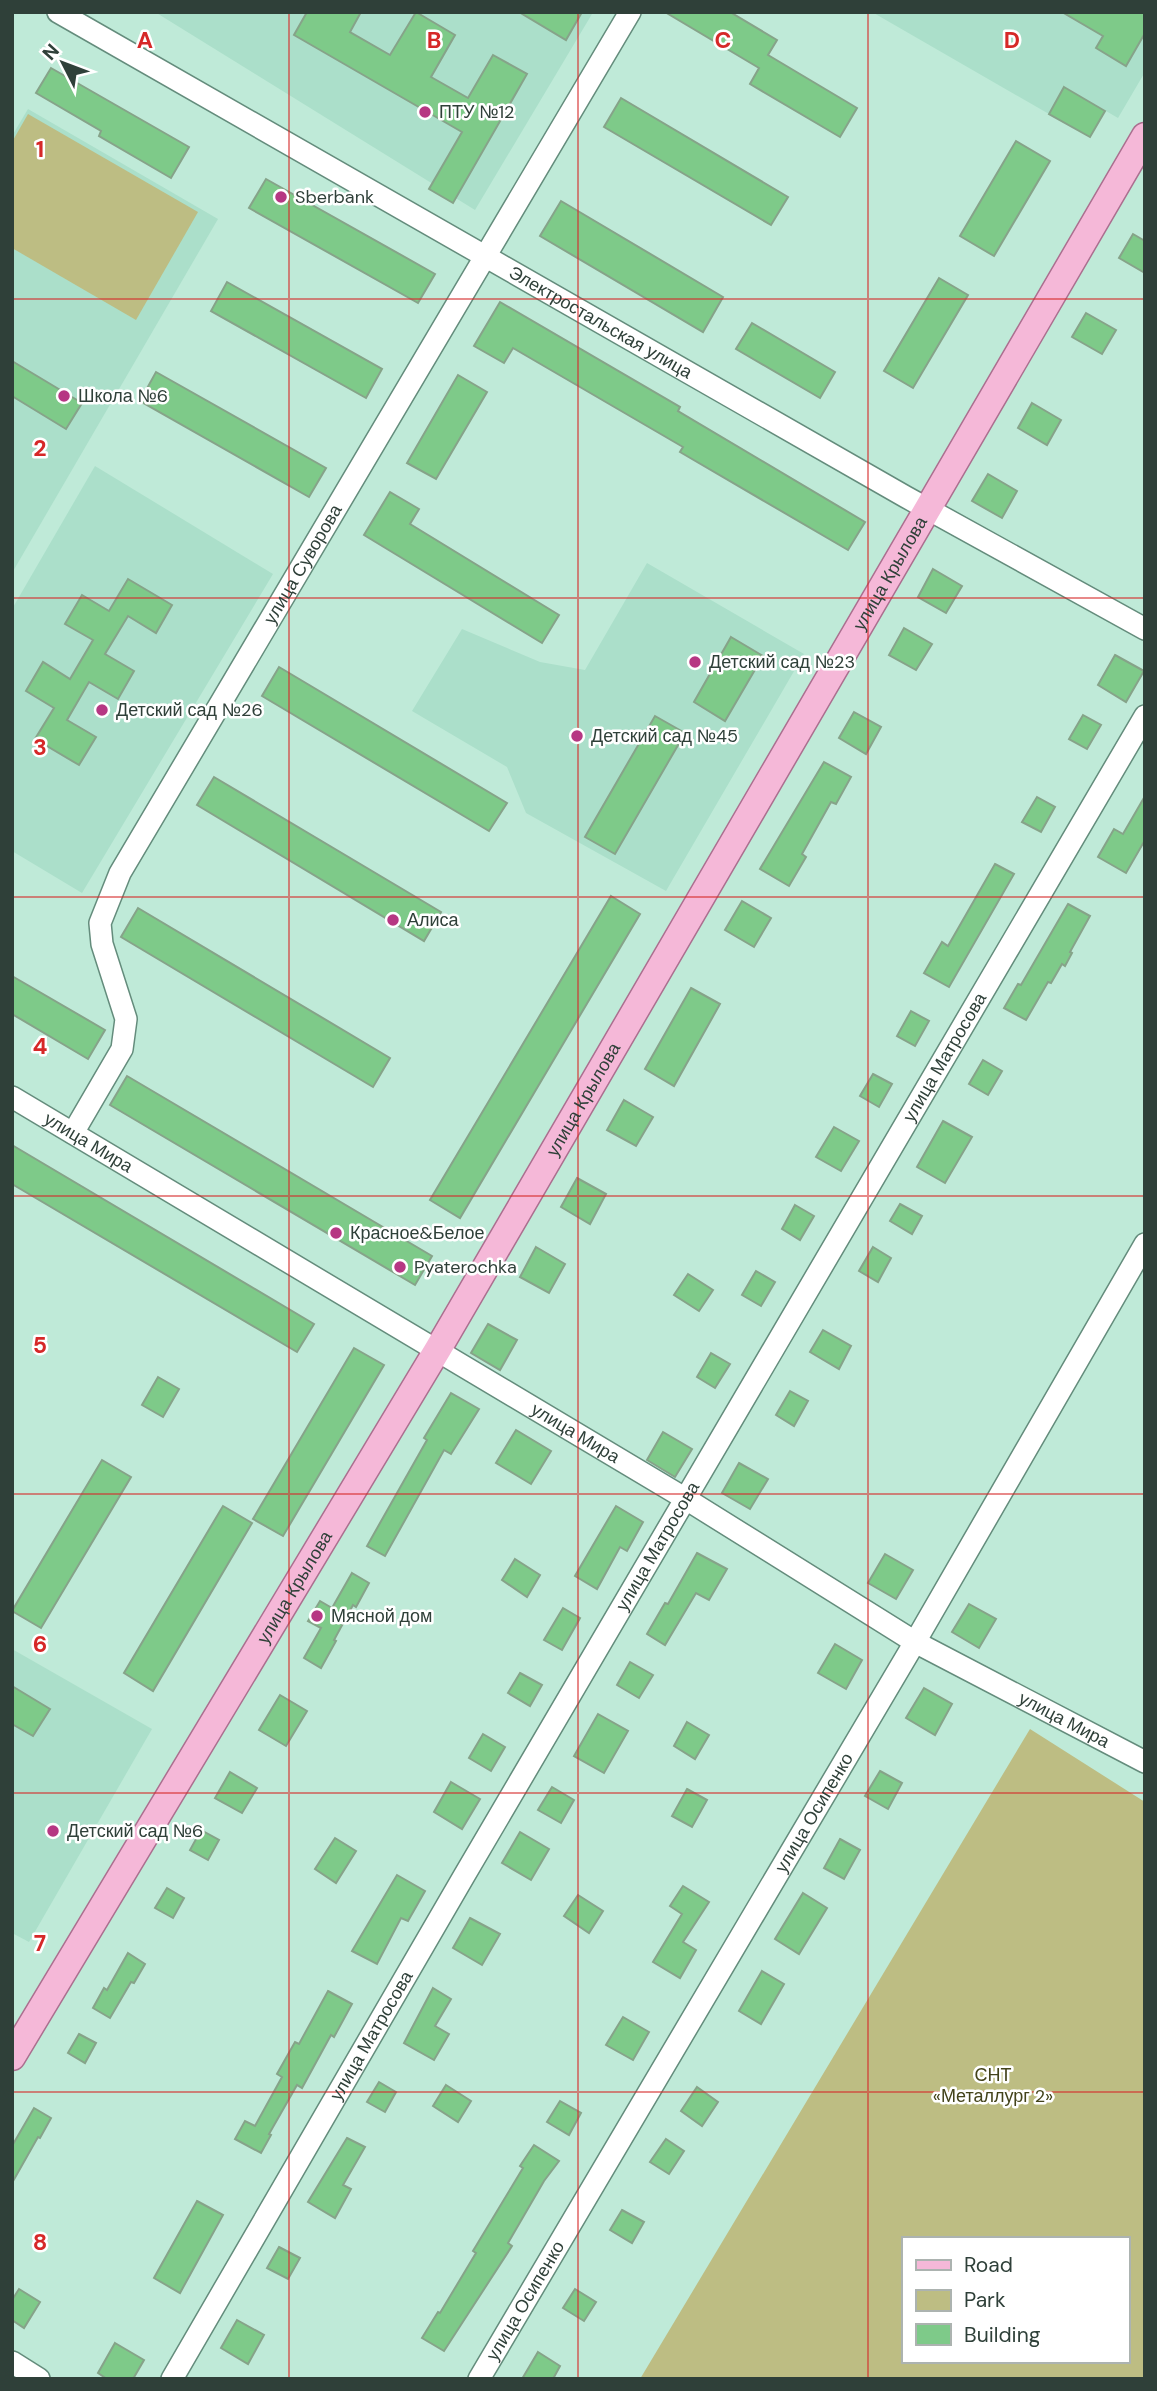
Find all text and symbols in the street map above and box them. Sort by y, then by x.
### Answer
text: A [137,25,153,55]
text: B [427,25,441,55]
text: C [715,25,731,55]
text: D [1004,25,1020,55]
north arrow [28,28,98,98]
text: N [37,38,65,65]
place label: ПТУ №12 [439,100,514,124]
marker: ПТУ №12 [417,104,433,120]
text: 1 [36,134,44,164]
place label: Sberbank [295,185,374,209]
marker: Sberbank [273,189,289,205]
street label: Электростальская улица [504,260,697,385]
place label: Школа №6 [78,384,168,408]
marker: Школа №6 [56,388,72,404]
text: 2 [33,433,47,463]
street label: улица Суворова [258,499,348,629]
street label: улица Крылова [847,511,933,635]
place label: Детский сад №23 [709,650,855,674]
marker: Детский сад №23 [687,654,703,670]
place label: Детский сад №26 [116,698,263,722]
marker: Детский сад №26 [94,702,110,718]
place label: Детский сад №45 [591,724,738,748]
marker: Детский сад №45 [569,728,585,744]
text: 3 [33,732,47,762]
place label: Алиса [407,908,460,932]
marker: Алиса [385,912,401,928]
street label: улица Матросова [897,987,992,1126]
text: 4 [33,1031,48,1061]
street label: улица Крылова [541,1037,626,1161]
street label: улица Мира [40,1107,138,1179]
place label: Красное&Белое [350,1221,485,1245]
marker: Красное&Белое [328,1225,344,1241]
place label: Pyaterochka [414,1255,517,1279]
marker: Pyaterochka [392,1259,408,1275]
text: 5 [33,1330,47,1360]
street label: улица Мира [527,1397,625,1469]
street label: улица Матросова [610,1476,705,1615]
street label: улица Крылова [251,1526,338,1648]
place label: Мясной дом [331,1604,432,1628]
marker: Мясной дом [309,1608,325,1624]
text: 6 [33,1629,47,1659]
street label: улица Мира [1015,1686,1115,1754]
street label: улица Осипенко [769,1748,859,1877]
place label: Детский сад №6 [67,1819,203,1843]
marker: Детский сад №6 [45,1823,61,1839]
text: 7 [34,1928,46,1958]
street label: улица Матросова [324,1966,419,2105]
park label: СНТ «Металлург 2» [933,2063,1053,2108]
text: 8 [33,2227,47,2257]
street label: улица Осипенко [481,2236,570,2365]
legend [902,2237,1129,2363]
text: Road [964,2251,1013,2279]
text: Park [964,2286,1006,2314]
text: Building [964,2321,1041,2349]

